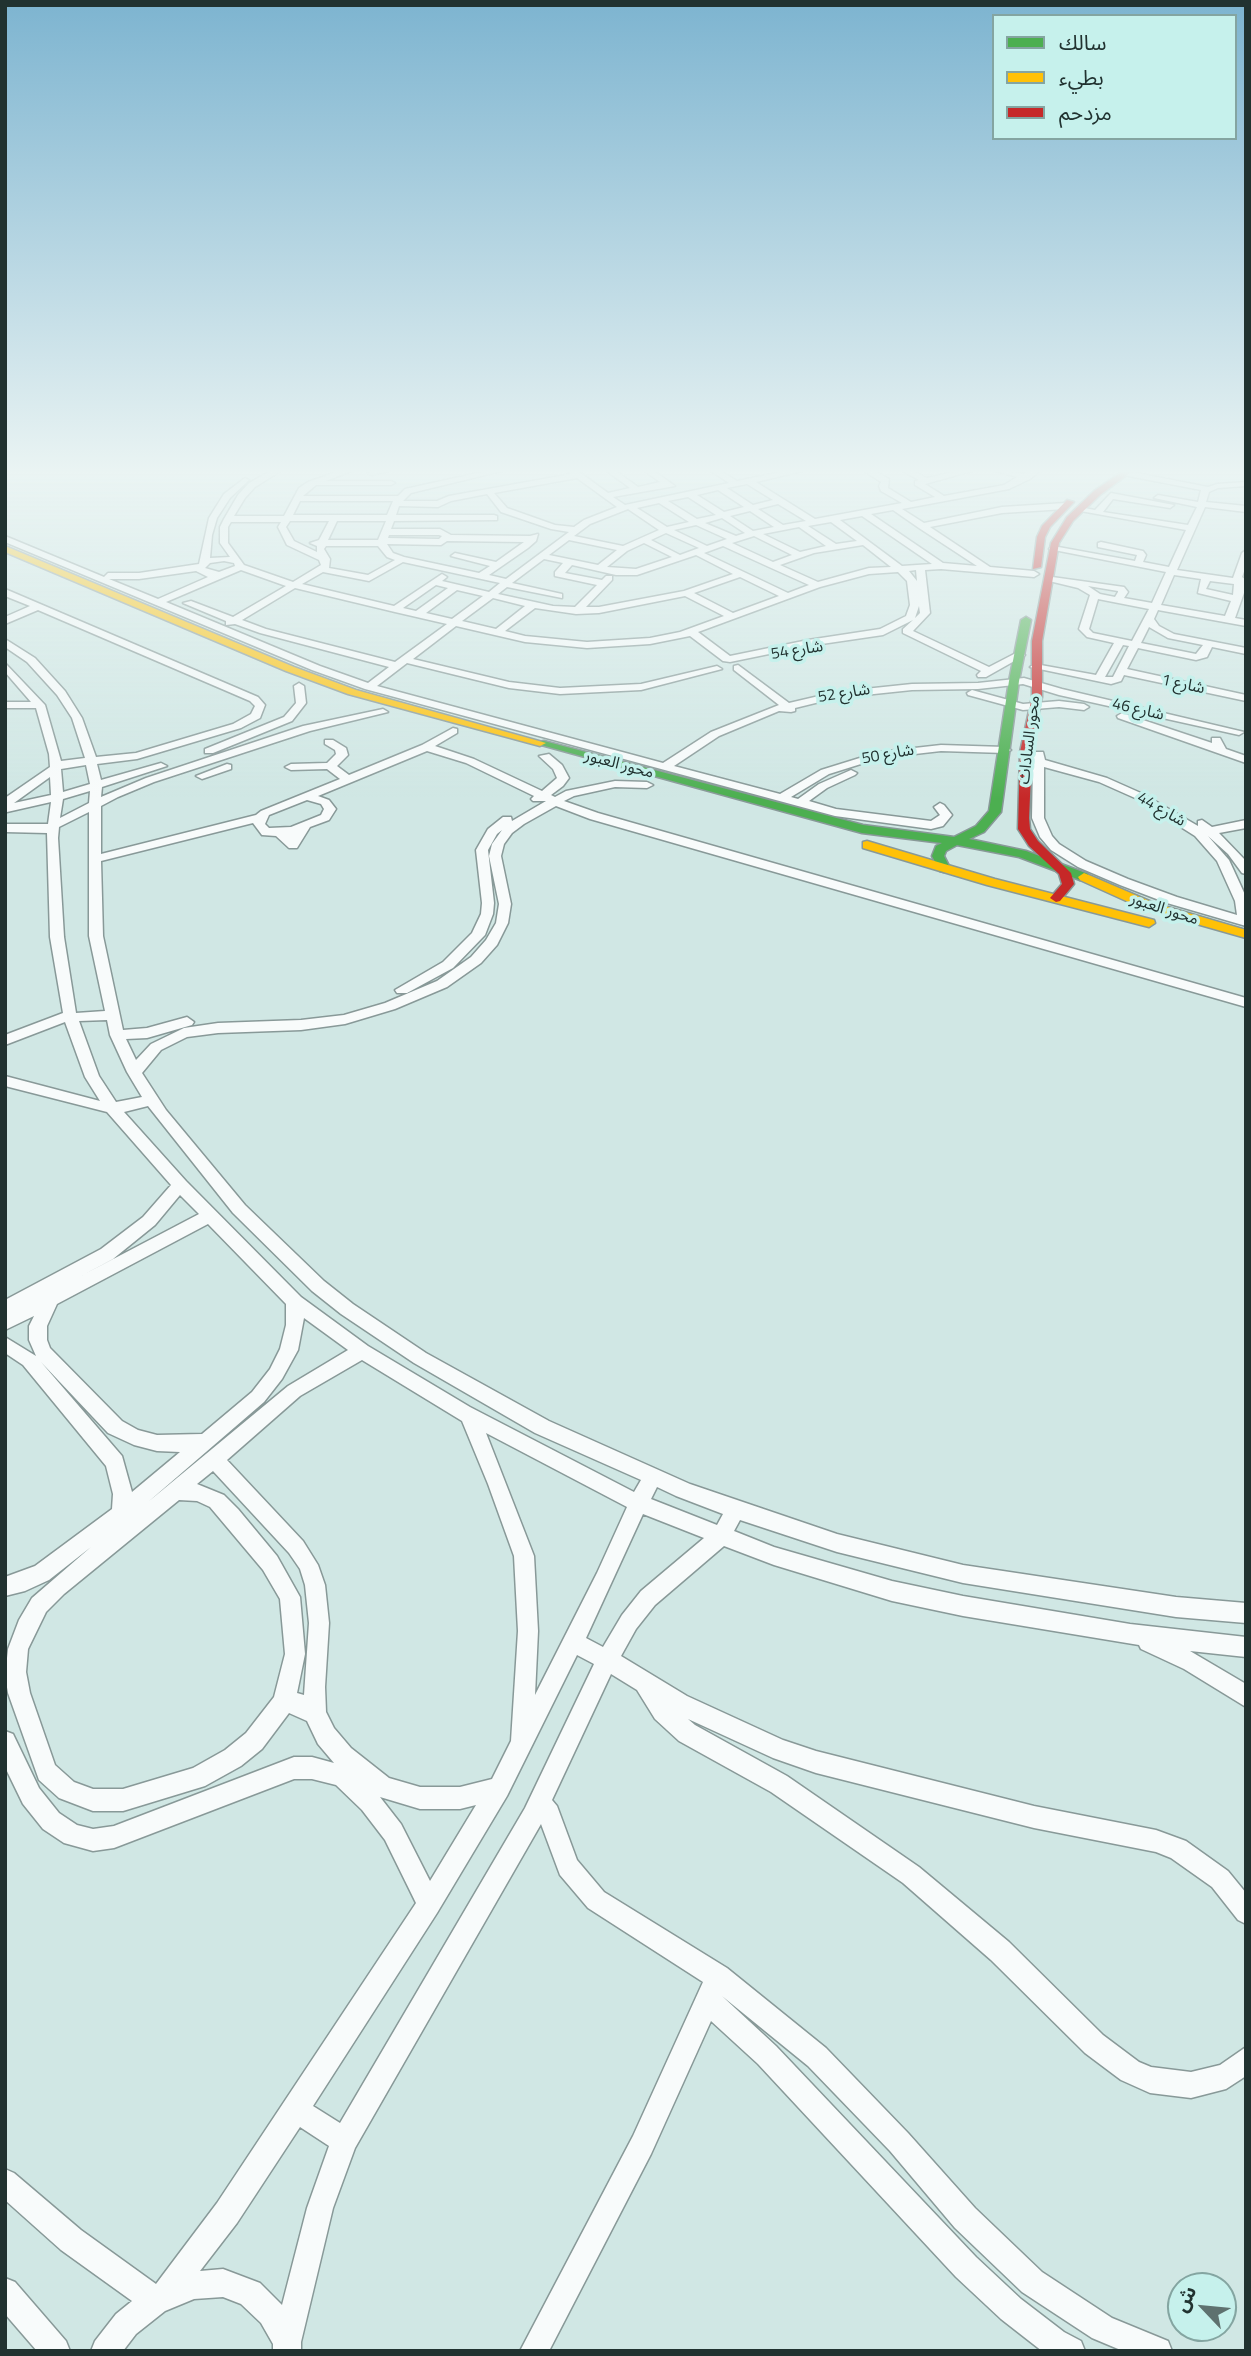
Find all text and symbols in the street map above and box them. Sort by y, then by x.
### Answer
legend [992,14,1237,140]
text: سالك [1059,26,1106,58]
text: بطيء [1059,61,1104,93]
text: مزدحم [1059,96,1112,128]
street label: شارع 54 [770,637,824,665]
street label: شارع 1 [1160,671,1206,699]
street label: شارع 52 [817,680,871,708]
street label: محور السادات [1015,695,1045,785]
street label: شارع 46 [1110,695,1166,725]
street label: شارع 50 [860,741,916,769]
street label: محور العبور [582,747,656,783]
street label: شارع 44 [1133,789,1189,831]
street label: محور العبور [1127,890,1201,930]
north arrow [1167,2272,1237,2342]
text: ش [1166,2280,1203,2317]

